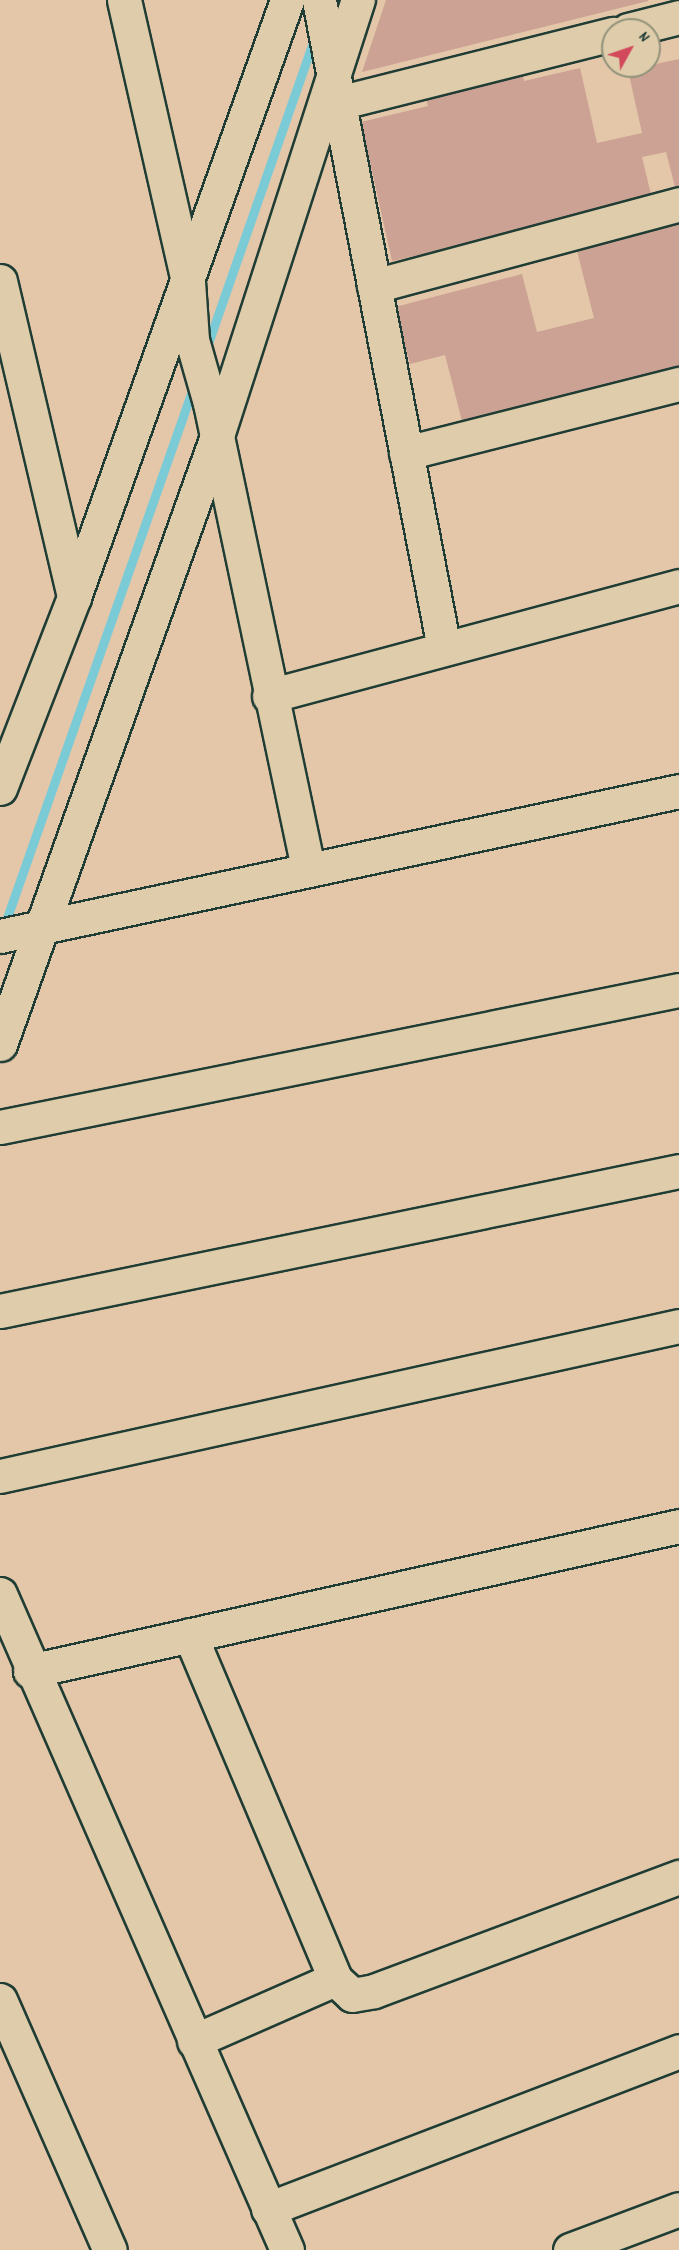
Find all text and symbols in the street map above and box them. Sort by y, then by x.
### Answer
north arrow [601,18,661,78]
text: N [632,27,655,48]

